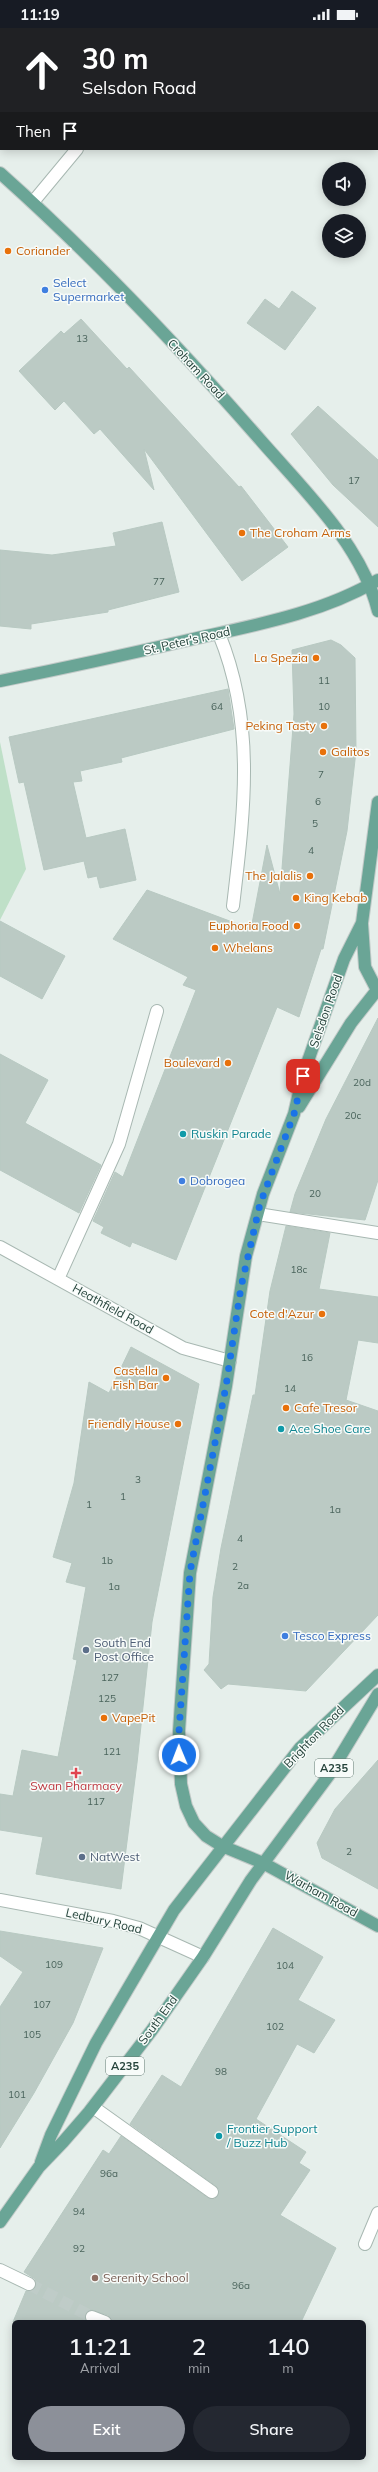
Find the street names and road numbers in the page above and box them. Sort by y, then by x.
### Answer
street label: Croham Road [165,336,228,402]
street label: St. Peter's Road [142,623,231,658]
street label: Selsdon Road [306,972,345,1049]
street label: Heathfield Road [70,1280,156,1337]
street label: Brighton Road [280,1703,347,1771]
road number: A235 [315,1759,353,1777]
street label: Warham Road [282,1867,361,1920]
street label: Ledbury Road [64,1904,144,1937]
street label: South End [135,1992,180,2047]
road number: A235 [106,2057,144,2075]

